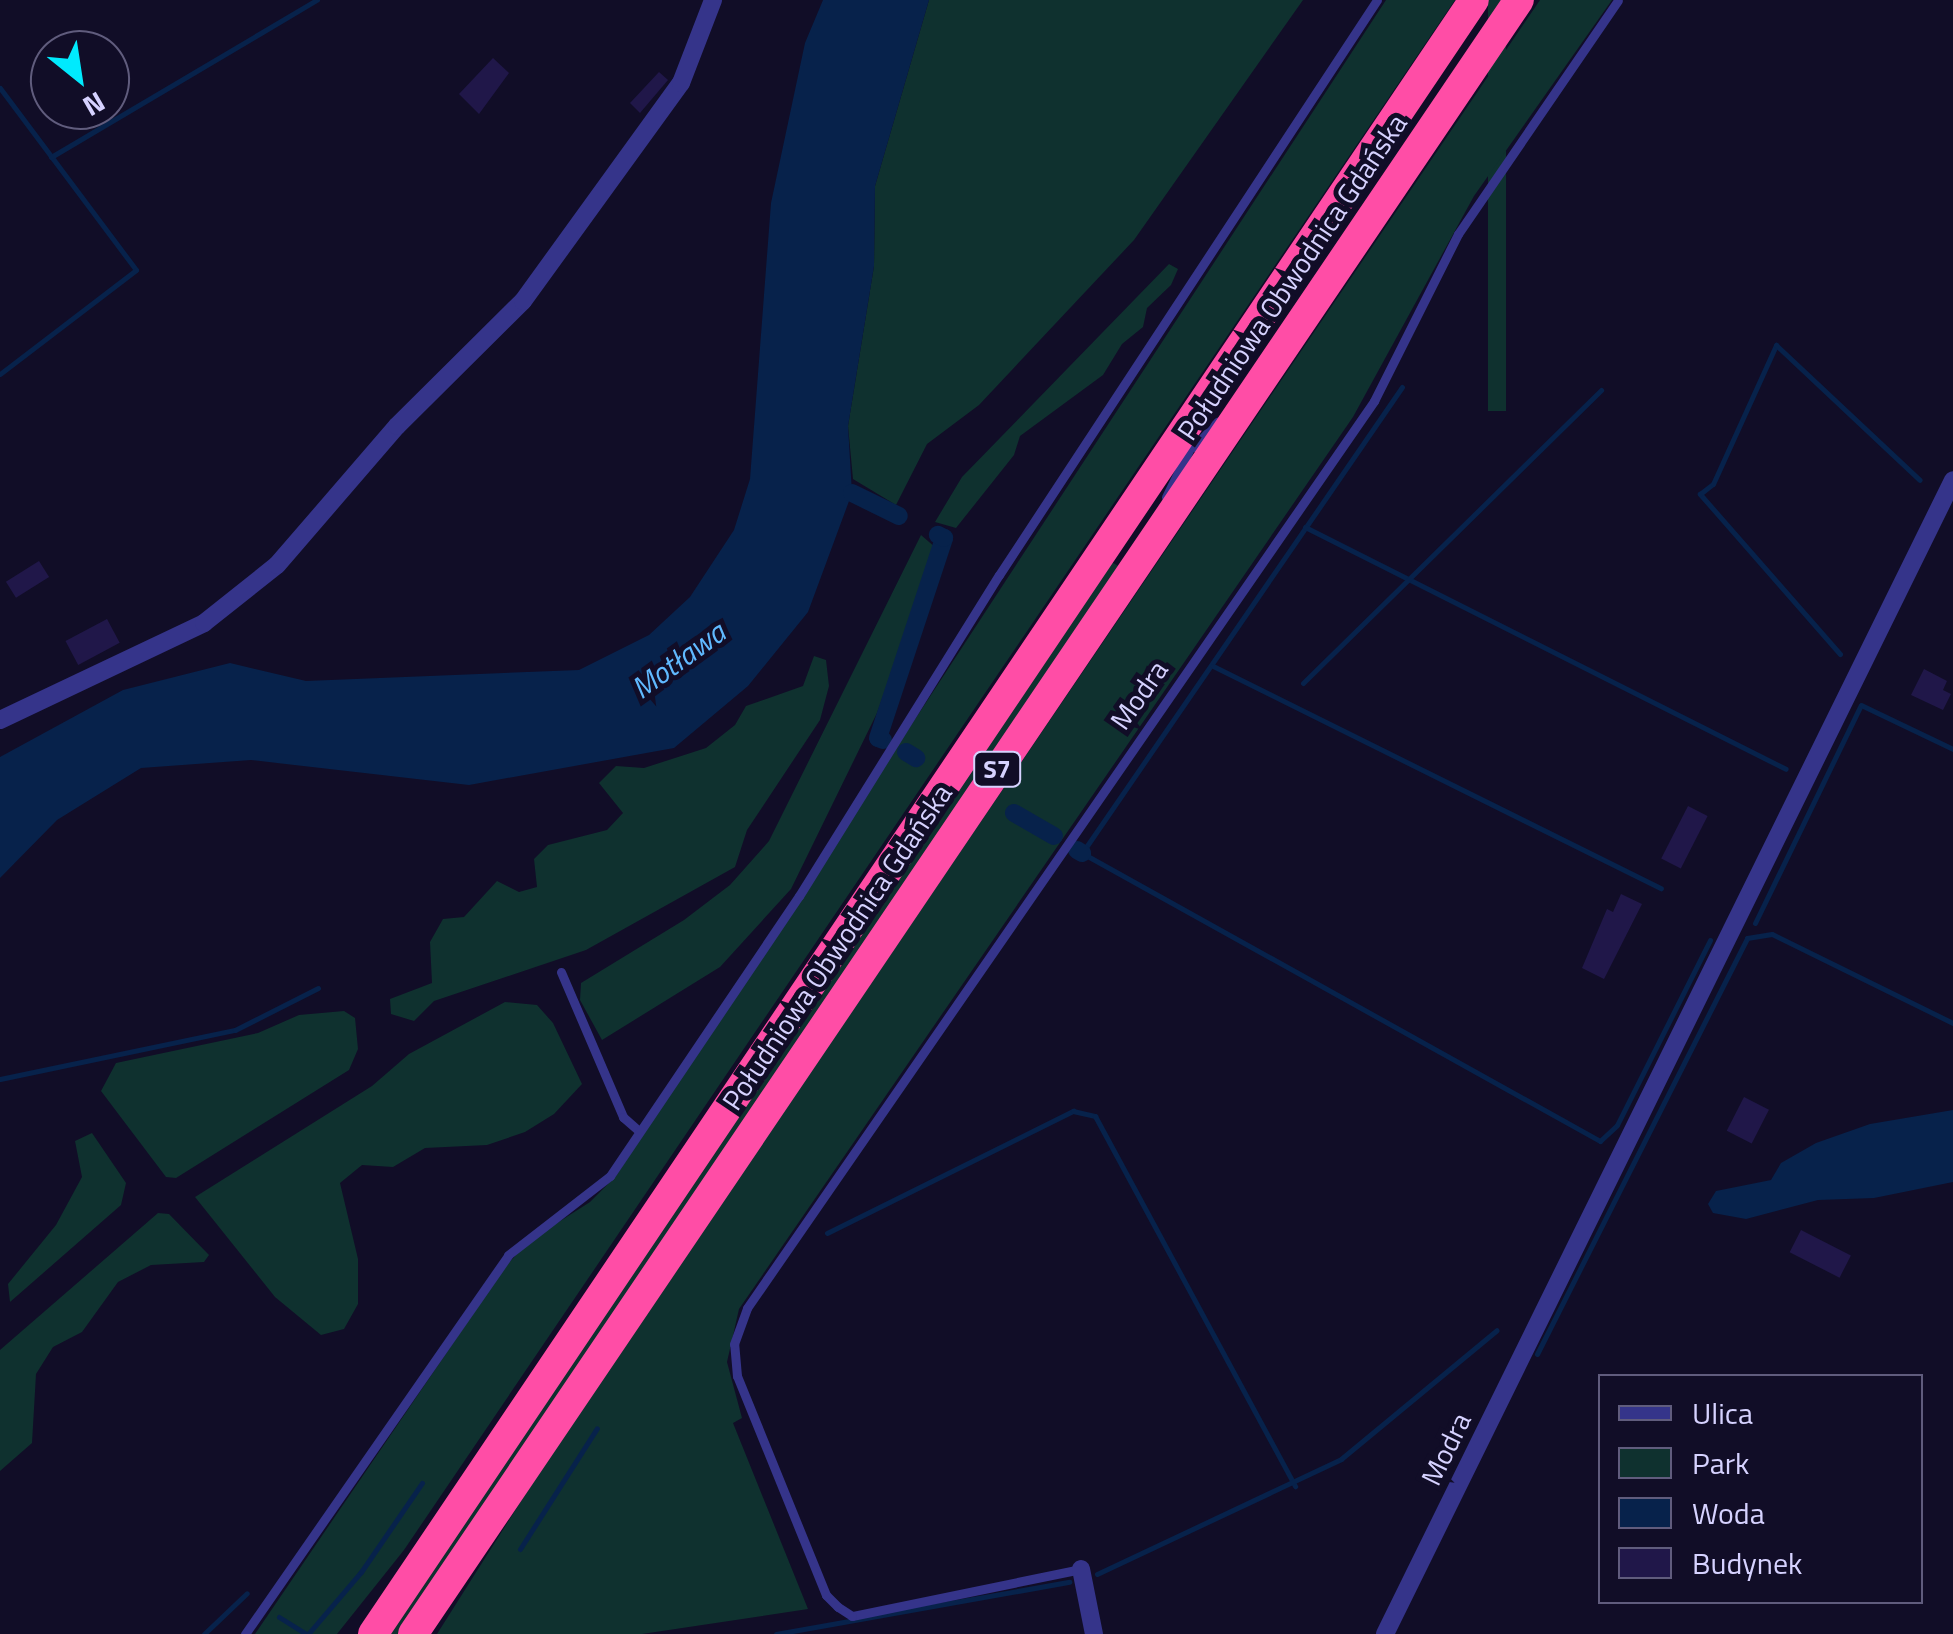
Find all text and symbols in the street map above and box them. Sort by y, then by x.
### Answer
north arrow [30,30,130,130]
text: N [75,81,113,128]
street label: Południowa Obwodnica Gdańska [1170,108,1414,446]
water label: Motława [624,614,732,706]
street label: Modra [1103,654,1175,736]
road number: S7 [972,749,1022,789]
street label: Południowa Obwodnica Gdańska [715,778,959,1116]
legend [1598,1374,1923,1604]
text: Ulica [1692,1390,1753,1436]
street label: Modra [1414,1407,1478,1491]
text: Park [1692,1440,1749,1486]
text: Woda [1692,1490,1765,1536]
text: Budynek [1692,1540,1802,1586]

